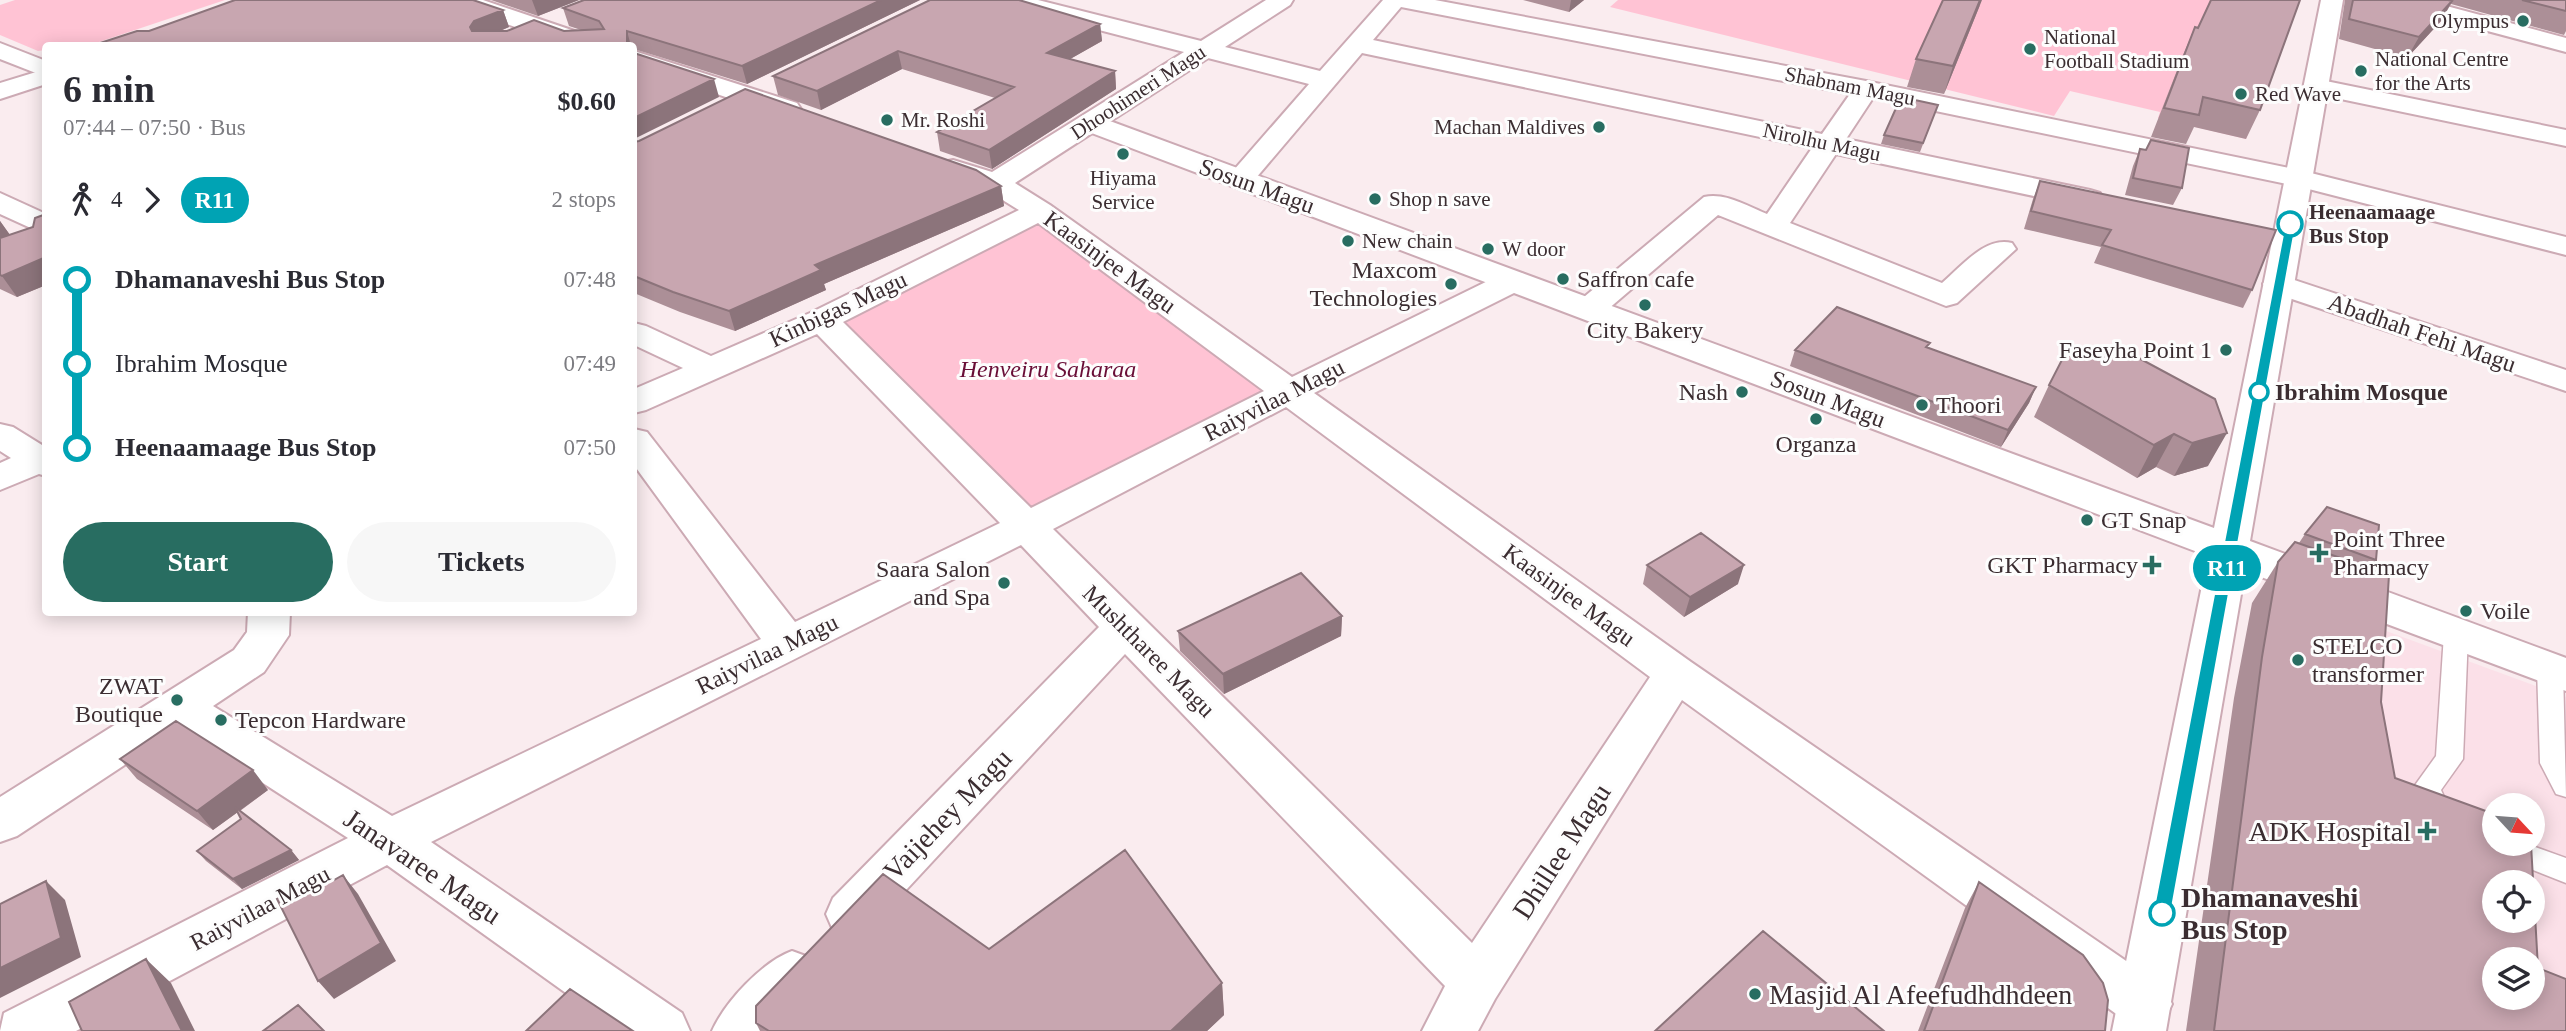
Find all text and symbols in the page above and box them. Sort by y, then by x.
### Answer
place label: Olympus [2432,9,2509,33]
marker: Olympus [2515,13,2531,29]
place label: National Football Stadium [2044,25,2189,73]
street label: Dhoohimeri Magu [1066,39,1210,144]
marker: National Football Stadium [2022,41,2038,57]
place label: National Centre for the Arts [2375,47,2509,95]
street label: Shabnam Magu [1783,62,1918,111]
marker: National Centre for the Arts [2353,63,2369,79]
text: 6 min [63,68,155,110]
place label: Red Wave [2255,82,2341,106]
marker: Red Wave [2233,86,2249,102]
text: $0.60 [558,87,616,116]
place label: Mr. Roshi [901,108,985,132]
marker: Mr. Roshi [879,112,895,128]
text: 07:44 – 07:50 · Bus [63,115,246,140]
place label: Machan Maldives [1434,115,1585,139]
street label: Nirolhu Magu [1761,118,1883,166]
marker: Machan Maldives [1591,119,1607,135]
marker: Hiyama Service [1115,146,1131,162]
street label: Sosun Magu [1196,153,1318,219]
place label: Hiyama Service [1090,166,1157,214]
icon: walk [63,181,101,219]
icon: forward [133,181,171,219]
text: 4 [111,187,123,212]
text: R11 [195,187,235,213]
text: 2 stops [551,187,616,212]
place label: Shop n save [1389,187,1491,211]
marker: Shop n save [1367,191,1383,207]
place label: Heenaamaage Bus Stop [2309,200,2435,248]
street label: Kaasinjee Magu [1039,205,1181,319]
marker: Heenaamaage Bus Stop [2277,211,2303,237]
place label: New chain [1362,229,1453,253]
marker: New chain [1340,233,1356,249]
place label: W door [1502,237,1565,261]
marker: W door [1480,241,1496,257]
place label: Maxcom Technologies [1309,257,1437,311]
text: Dhamanaveshi Bus Stop [115,265,385,294]
street label: Kinbigas Magu [765,266,911,352]
place label: Saffron cafe [1577,266,1695,292]
text: 07:48 [564,267,616,292]
marker: Saffron cafe [1555,271,1571,287]
marker: Maxcom Technologies [1443,276,1459,292]
street label: Abadhah Fehi Magu [2324,289,2520,377]
marker: City Bakery [1637,297,1653,313]
place label: City Bakery [1587,317,1703,343]
place label: Faseyha Point 1 [2059,337,2212,363]
marker: Faseyha Point 1 [2218,342,2234,358]
text: Ibrahim Mosque [115,349,288,378]
text: 07:49 [564,351,616,376]
street label: Raiyvilaa Magu [1200,353,1348,447]
park label: Henveiru Saharaa [959,356,1136,382]
street label: Sosun Magu [1767,365,1889,433]
place label: Nash [1679,379,1728,405]
place label: Ibrahim Mosque [2275,379,2448,405]
marker: Ibrahim Mosque [2249,382,2269,402]
marker: Nash [1734,384,1750,400]
place label: Thoori [1936,392,2002,418]
marker: Thoori [1914,397,1930,413]
marker: Organza [1808,411,1824,427]
place label: Organza [1776,431,1857,457]
text: Heenaamaage Bus Stop [115,433,376,462]
text: 07:50 [564,435,616,460]
place label: GT Snap [2101,507,2187,533]
marker: GT Snap [2079,512,2095,528]
button: Start [63,522,333,602]
button: Tickets [347,522,616,602]
place label: Point Three Pharmacy [2333,526,2445,580]
street label: Kaasinjee Magu [1498,538,1640,652]
line badge: R11 [2187,545,2267,591]
marker: Point Three Pharmacy [2311,545,2327,561]
place label: GKT Pharmacy [1987,552,2138,578]
text: R11 [2207,555,2247,581]
place label: Saara Salon and Spa [876,556,990,610]
marker: GKT Pharmacy [2144,557,2160,573]
marker: Saara Salon and Spa [996,575,1012,591]
street label: Mushtharee Magu [1078,580,1220,722]
place label: Voile [2480,598,2530,624]
marker: Voile [2458,603,2474,619]
street label: Raiyvilaa Magu [692,609,842,699]
place label: STELCO transformer [2312,633,2424,687]
marker: STELCO transformer [2290,652,2306,668]
place label: ZWAT Boutique [75,673,163,727]
marker: ZWAT Boutique [169,692,185,708]
place label: Tepcon Hardware [235,707,406,733]
marker: Tepcon Hardware [213,712,229,728]
street label: Vaijehey Magu [877,742,1018,886]
street label: Dhillee Magu [1506,778,1617,925]
north arrow [2482,793,2544,856]
map controls [2482,793,2545,1010]
street label: Janavaree Magu [338,802,507,930]
place label: ADK Hospital [2248,816,2411,847]
marker: ADK Hospital [2417,821,2437,841]
street label: Raiyvilaa Magu [186,860,334,956]
button: locate [2482,870,2545,933]
place label: Dhamanaveshi Bus Stop [2181,882,2359,945]
marker: Dhamanaveshi Bus Stop [2149,900,2175,926]
button: layers [2482,947,2545,1010]
place label: Masjid Al Afeefudhdhdeen [1769,979,2072,1010]
marker: Masjid Al Afeefudhdhdeen [1747,986,1763,1002]

